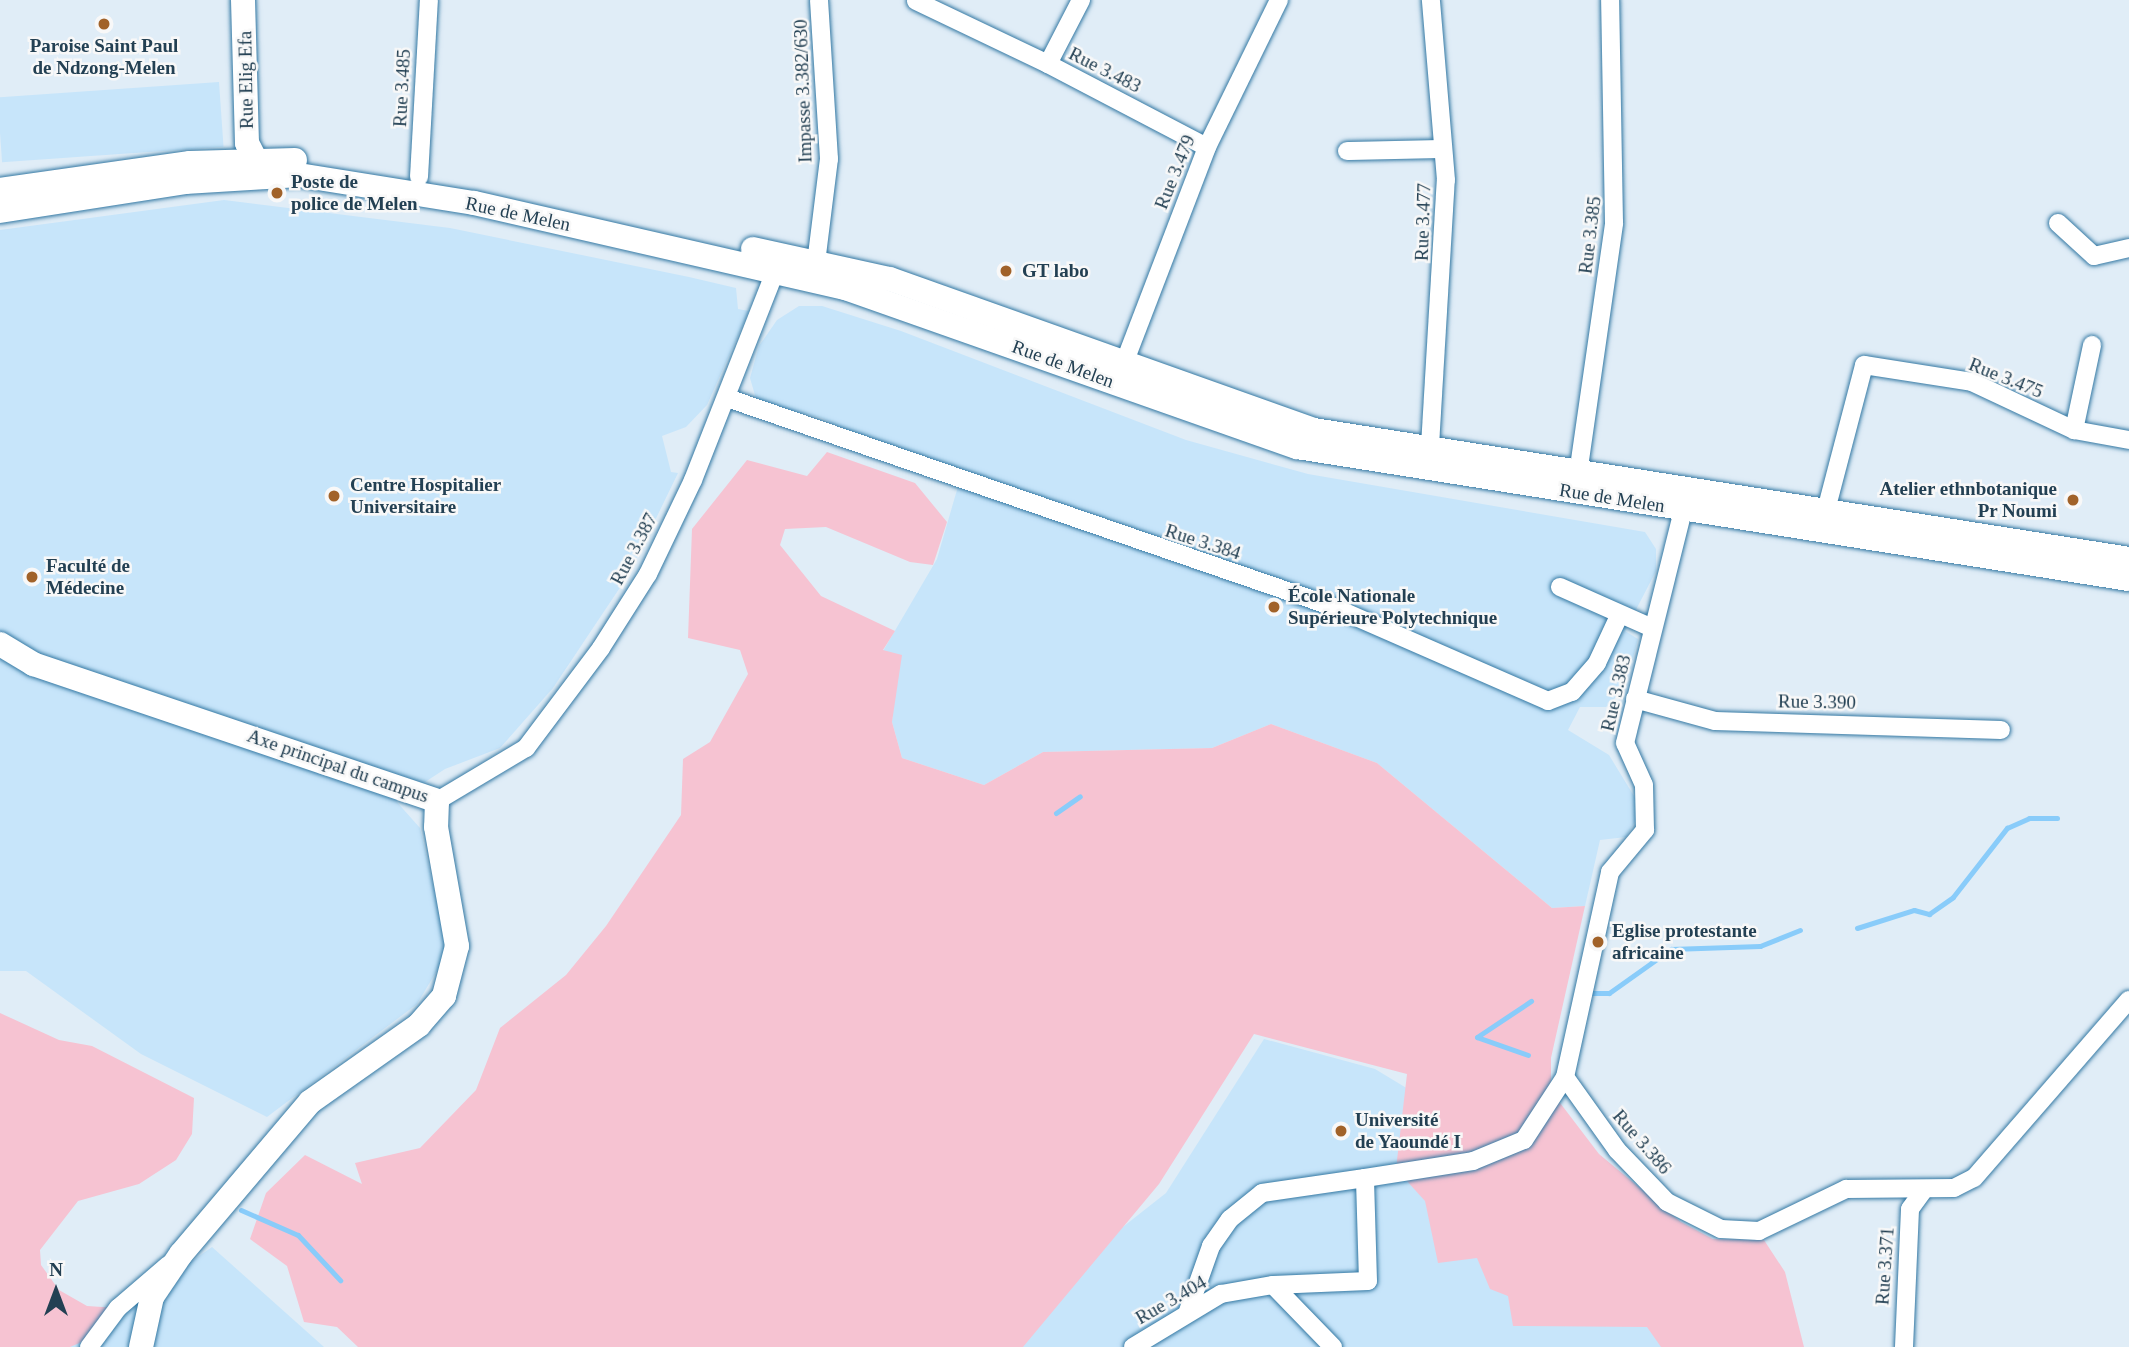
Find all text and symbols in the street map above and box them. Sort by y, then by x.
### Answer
marker: Paroise Saint Paul de Ndzong-Melen [96,16,112,32]
street label: Impasse 3.382/630 [789,19,817,163]
street label: Rue Elig Efa [234,31,258,129]
place label: Paroise Saint Paul de Ndzong-Melen [30,35,178,79]
street label: Rue 3.483 [1065,42,1145,98]
street label: Rue 3.485 [389,48,415,128]
street label: Rue 3.479 [1150,132,1200,212]
place label: Poste de police de Melen [291,171,418,215]
street label: Rue 3.477 [1410,183,1436,261]
marker: Poste de police de Melen [269,185,285,201]
street label: Rue de Melen [464,192,572,236]
street label: Rue 3.385 [1574,195,1606,275]
place label: GT labo [1022,260,1089,282]
marker: GT labo [996,261,1016,281]
street label: Rue de Melen [1009,335,1117,393]
street label: Rue 3.475 [1966,353,2046,403]
place label: Centre Hospitalier Universitaire [350,474,501,518]
street label: Rue de Melen [1558,478,1666,518]
place label: Atelier ethnbotanique Pr Noumi [1879,478,2057,522]
marker: Centre Hospitalier Universitaire [324,486,344,506]
marker: Atelier ethnbotanique Pr Noumi [2063,490,2083,510]
street label: Rue 3.387 [606,509,662,589]
street label: Rue 3.384 [1162,519,1244,565]
place label: Faculté de Médecine [46,555,130,599]
marker: Faculté de Médecine [24,569,40,585]
place label: École Nationale Supérieure Polytechnique [1288,585,1497,629]
marker: École Nationale Supérieure Polytechnique [1266,599,1282,615]
street label: Rue 3.383 [1596,652,1636,734]
street label: Rue 3.390 [1778,690,1856,714]
street label: Axe principal du campus [244,724,432,808]
place label: Eglise protestante africaine [1612,920,1757,964]
marker: Eglise protestante africaine [1590,934,1606,950]
street label: Rue 3.386 [1608,1105,1676,1179]
place label: Université de Yaoundé I [1355,1109,1462,1153]
marker: Université de Yaoundé I [1333,1123,1349,1139]
street label: Rue 3.371 [1871,1226,1899,1306]
north arrow [21,1256,91,1326]
text: N [49,1259,63,1280]
street label: Rue 3.404 [1131,1271,1211,1329]

